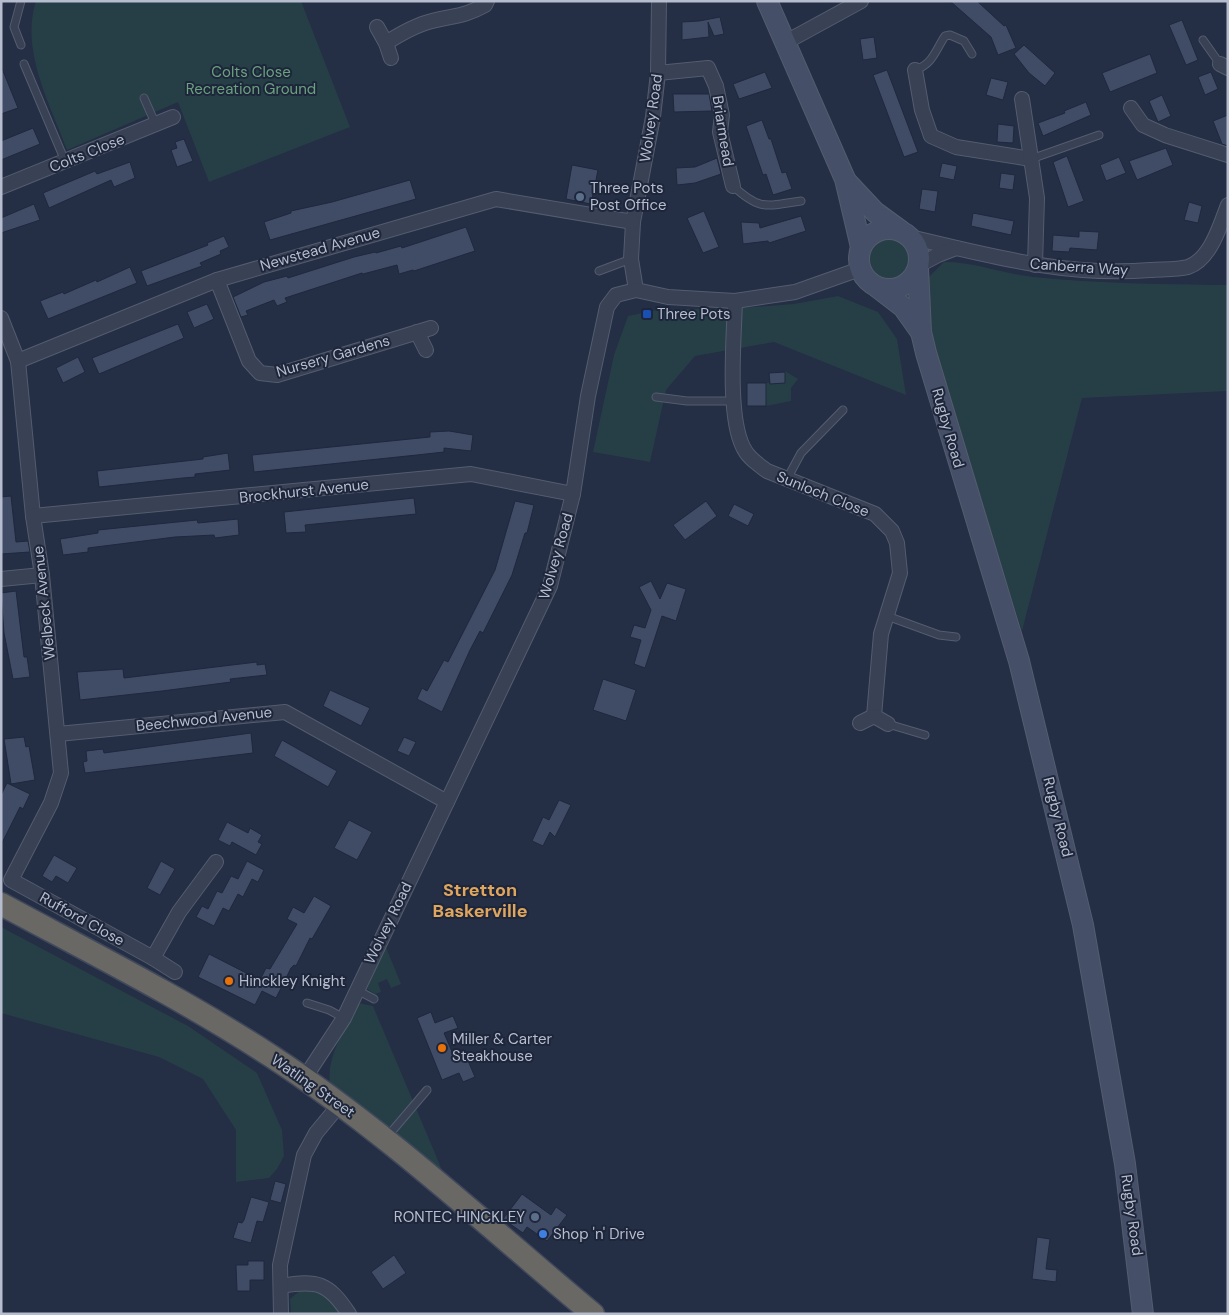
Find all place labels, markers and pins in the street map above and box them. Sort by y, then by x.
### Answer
place label: Three Pots Post Office [590,178,667,215]
marker: Three Pots Post Office [574,191,586,203]
place label: Three Pots [657,304,731,324]
marker: Three Pots [641,308,653,320]
place label: Hinckley Knight [239,971,345,991]
marker: Hinckley Knight [223,975,235,987]
place label: Miller & Carter Steakhouse [452,1029,553,1066]
marker: Miller & Carter Steakhouse [436,1042,448,1054]
place label: RONTEC HINCKLEY [394,1207,525,1227]
marker: RONTEC HINCKLEY [529,1211,541,1223]
place label: Shop 'n' Drive [553,1224,645,1244]
marker: Shop 'n' Drive [537,1228,549,1240]

